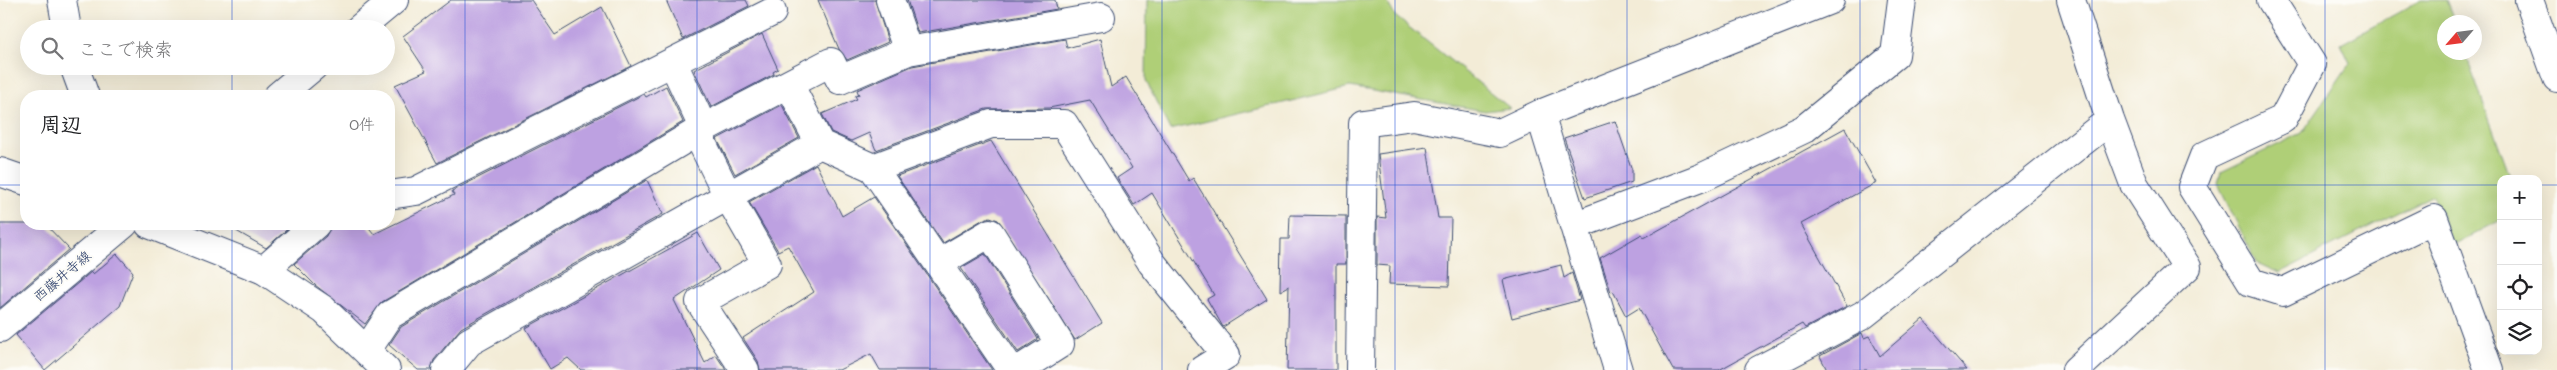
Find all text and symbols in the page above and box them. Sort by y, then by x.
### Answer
north arrow [2437,15,2482,60]
search box [20,20,395,75]
icon: search [38,34,66,62]
text: ここで検索 [78,36,173,61]
text: 周辺 [40,110,82,137]
text: 0件 [349,113,375,134]
map controls [2497,175,2542,355]
button: + [2497,175,2542,220]
button: − [2497,220,2542,265]
street label: 西藤井寺線 [29,246,95,305]
button: locate [2497,265,2542,310]
button: layers [2497,310,2542,355]

